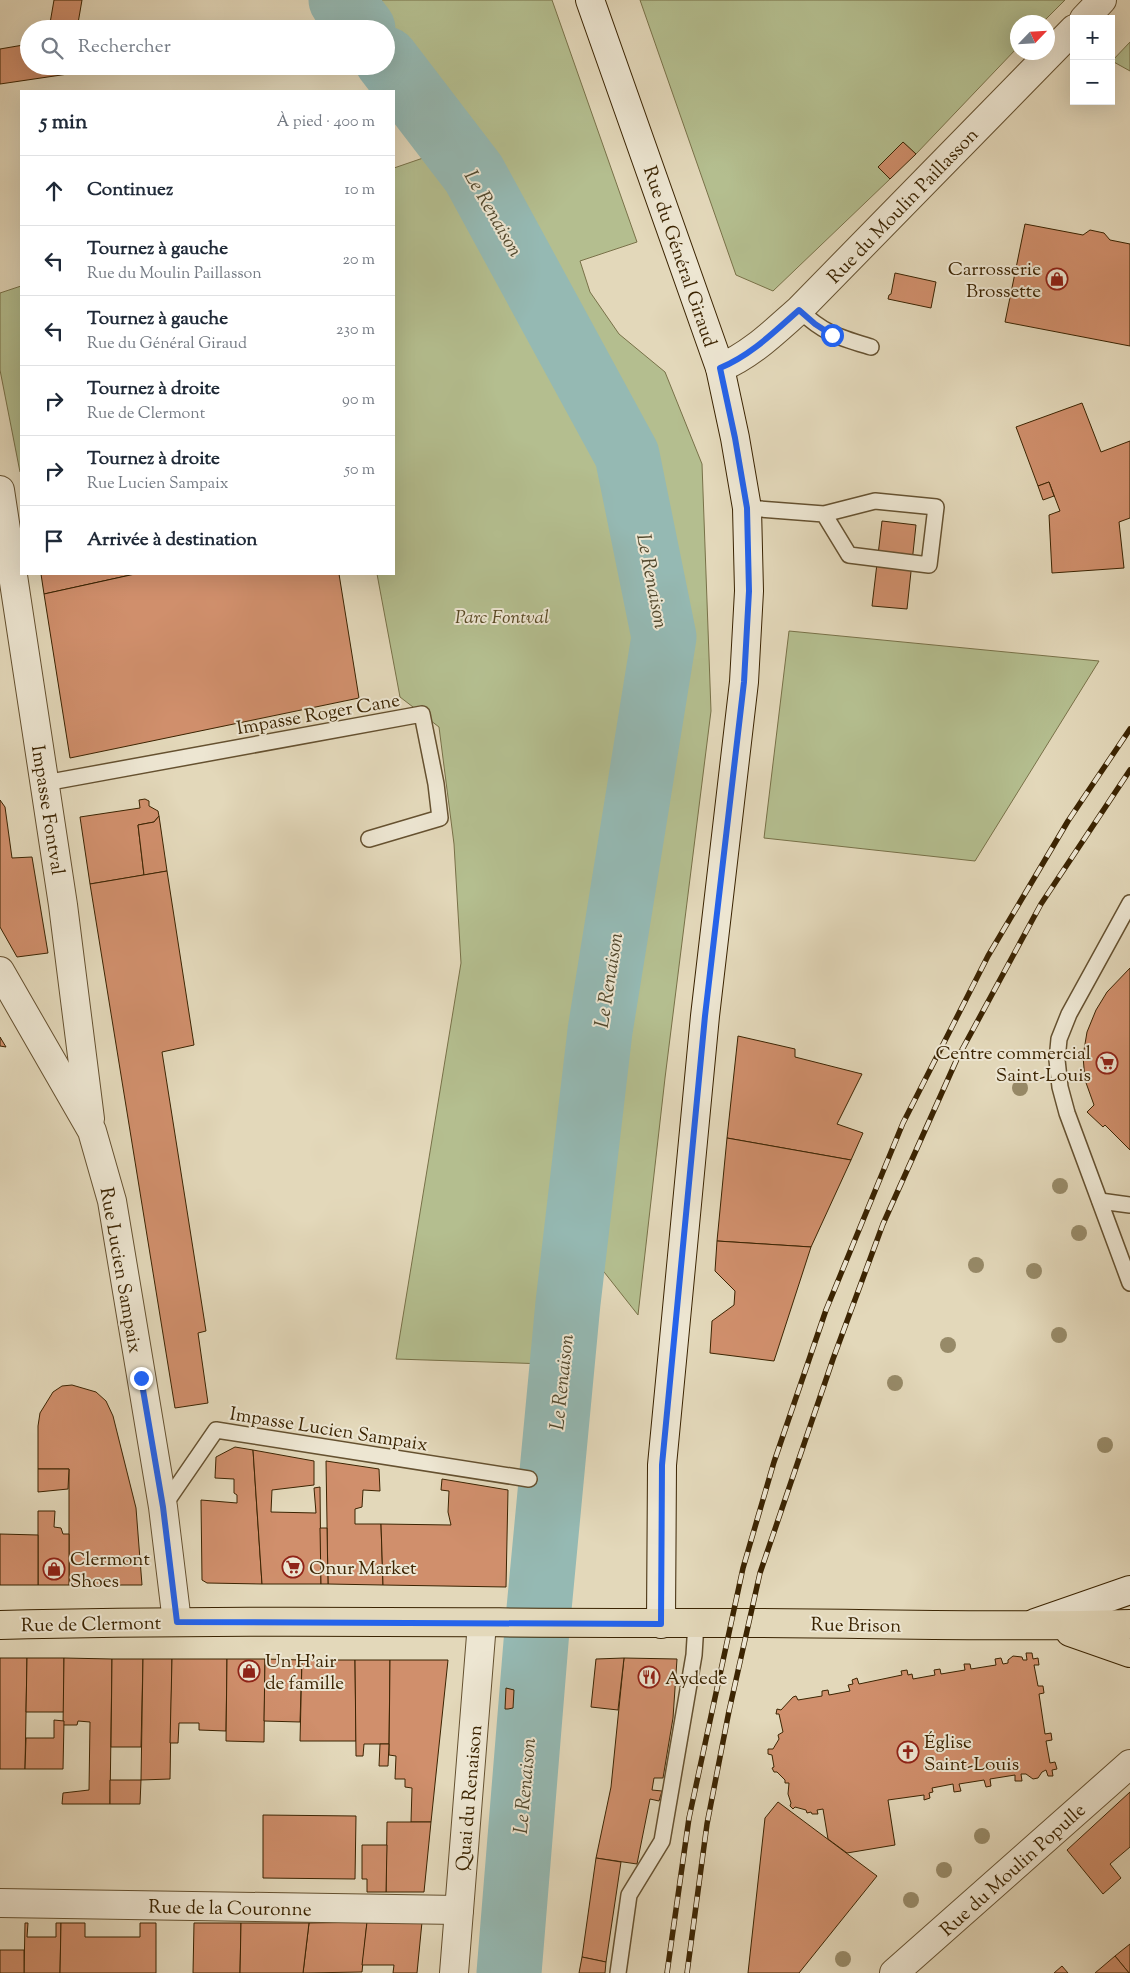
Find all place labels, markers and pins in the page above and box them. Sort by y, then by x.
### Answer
place label: Carrosserie Brossette [948,257,1041,306]
shop icon: Carrosserie Brossette [1045,267,1069,291]
place label: Centre commercial Saint-Louis [936,1041,1091,1090]
supermarket icon: Centre commercial Saint-Louis [1095,1051,1119,1075]
place label: Clermont Shoes [70,1547,150,1596]
supermarket icon: Onur Market [281,1555,305,1579]
place label: Onur Market [309,1556,417,1583]
shop icon: Clermont Shoes [42,1557,66,1581]
place label: Un H'air de famille [265,1649,344,1698]
shop icon: Un H'air de famille [237,1659,261,1683]
restaurant icon: Aydede [637,1665,661,1689]
place label: Aydede [665,1666,727,1693]
place label: Église Saint-Louis [924,1730,1019,1779]
church icon: Église Saint-Louis [896,1740,920,1764]

